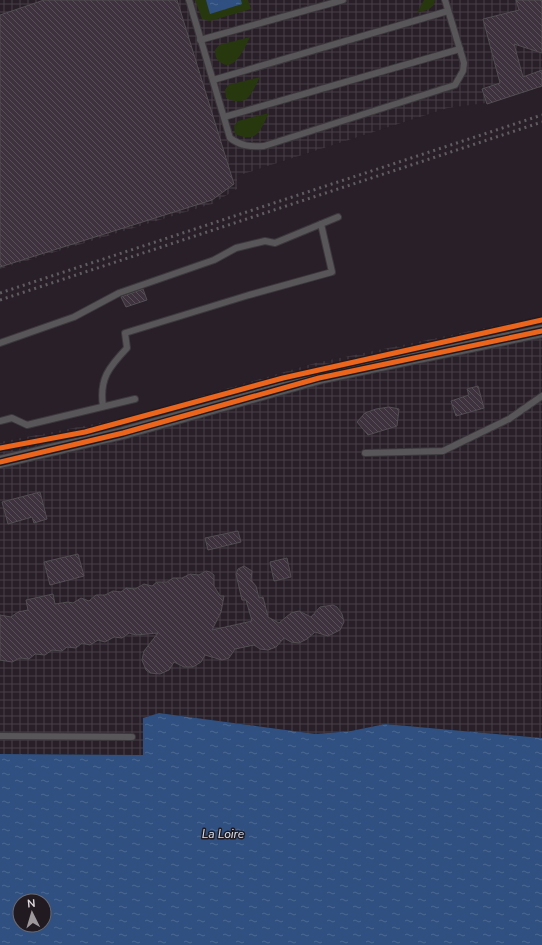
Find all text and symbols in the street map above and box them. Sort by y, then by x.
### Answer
water label: La Loire [202,826,245,842]
north arrow [12,893,52,933]
text: N [26,896,36,911]

